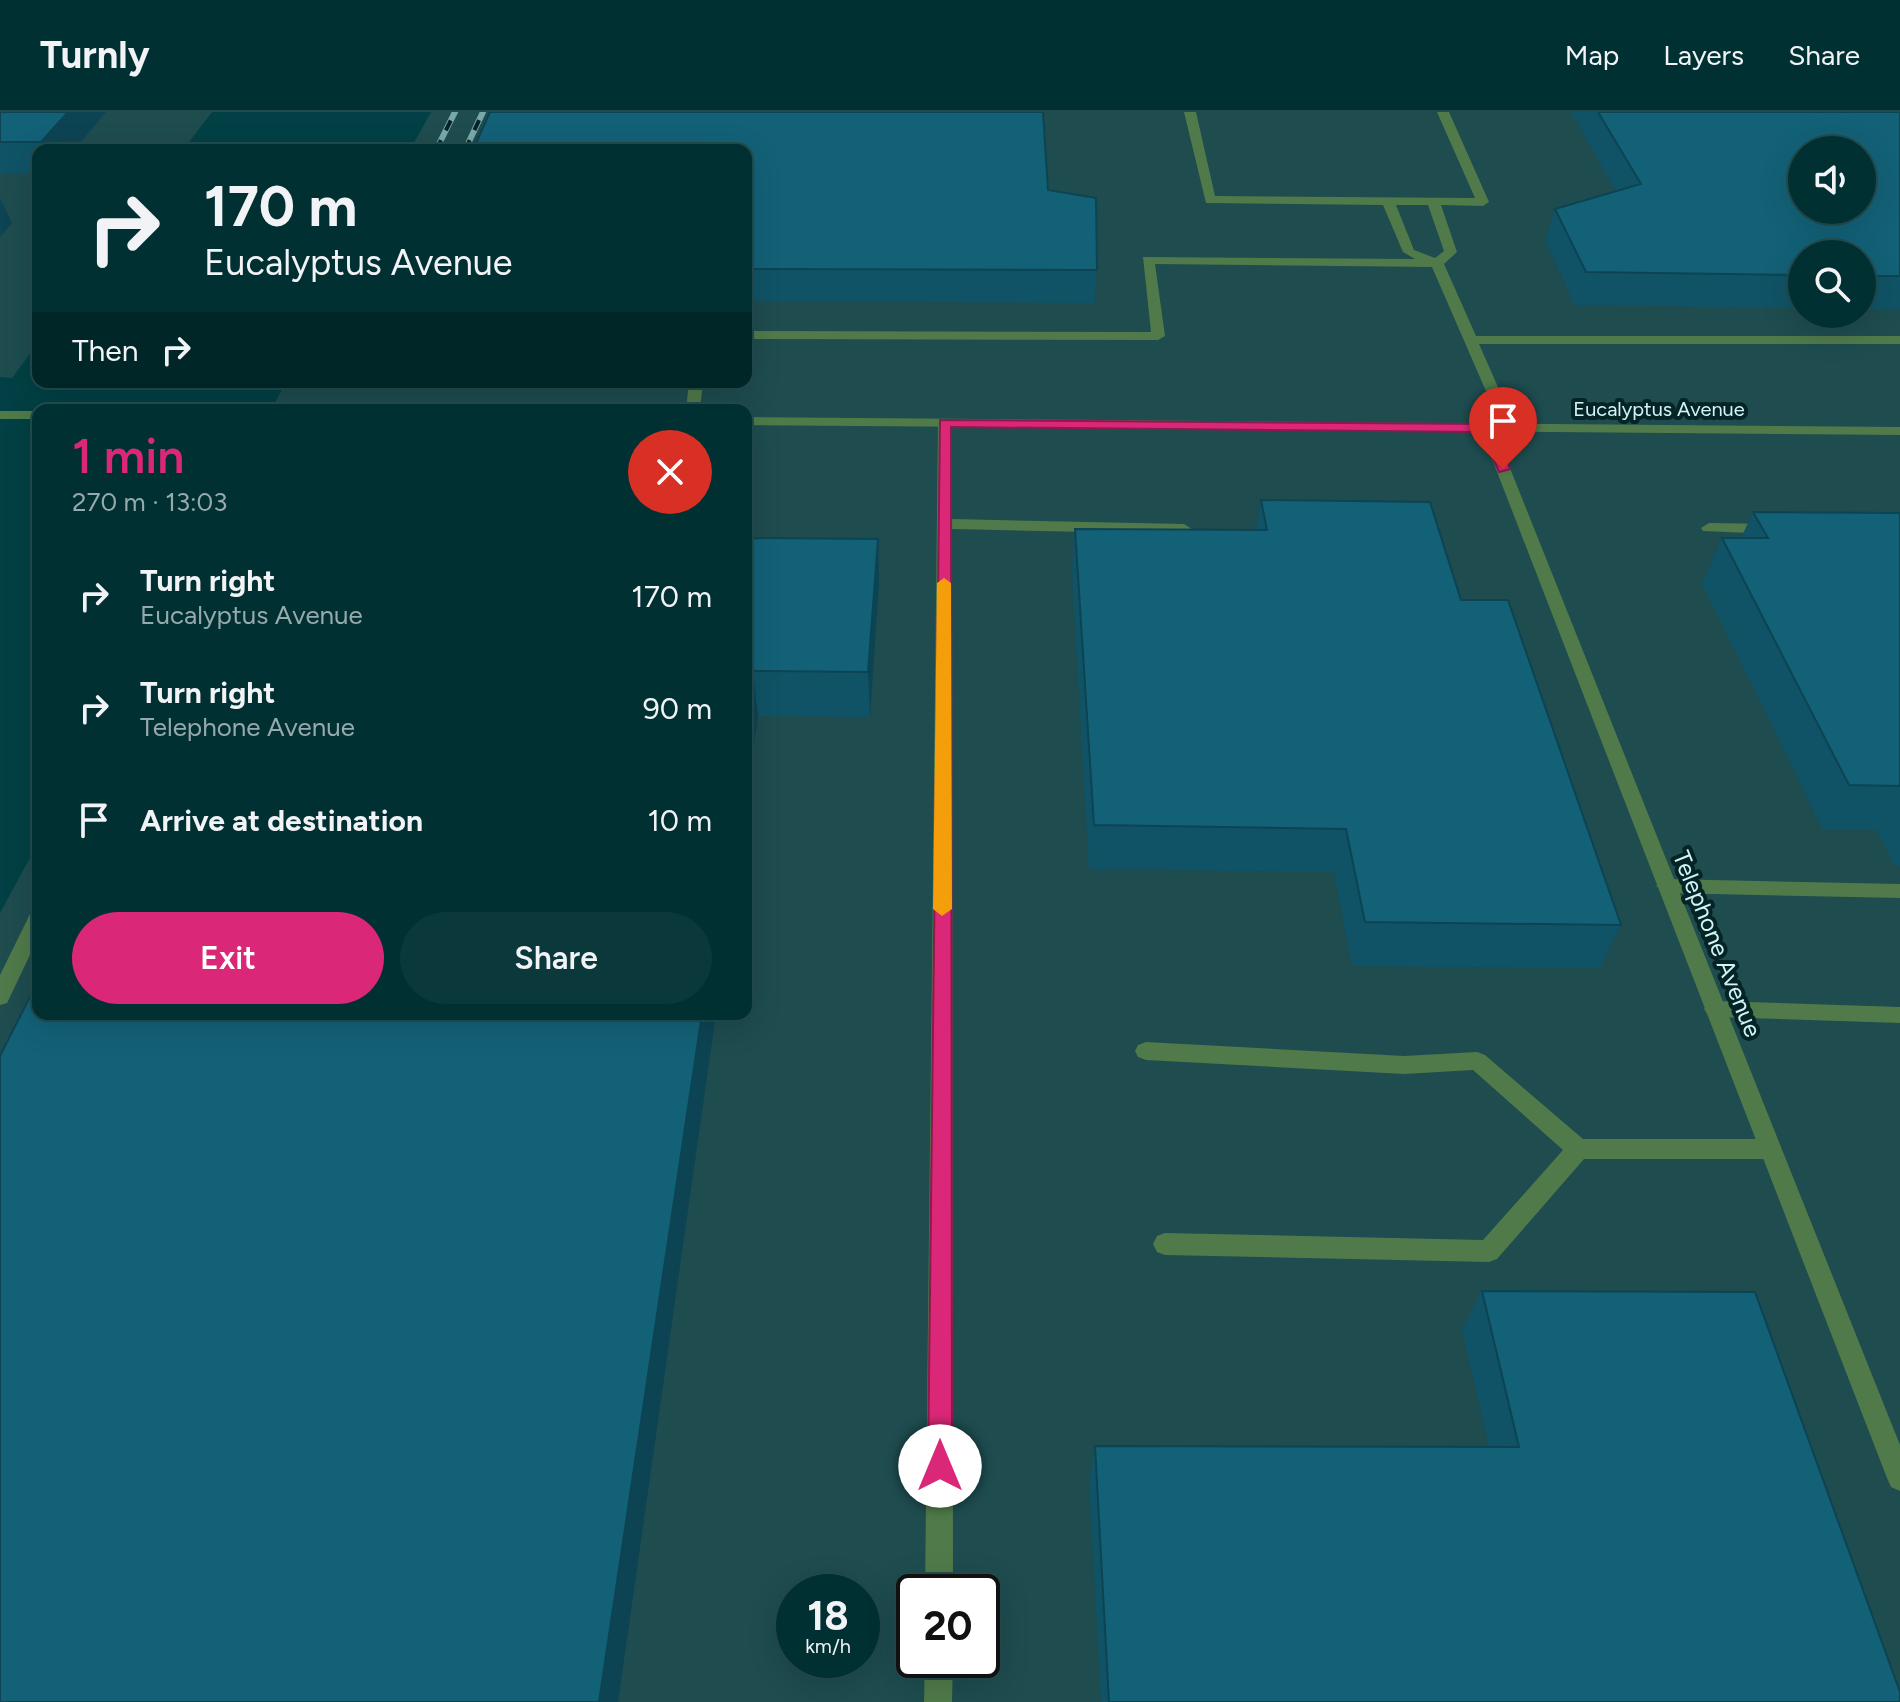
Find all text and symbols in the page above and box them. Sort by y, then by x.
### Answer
text: Turnly [40,32,150,78]
text: Map [1565,38,1619,72]
text: Layers [1663,38,1744,72]
text: Share [1788,38,1860,72]
map controls [1788,136,1876,328]
button: sound [1788,136,1876,224]
text: 170 m [204,173,357,240]
icon: right [72,176,176,280]
button: search [1788,240,1876,328]
text: Eucalyptus Avenue [204,241,512,284]
icon: right [154,328,198,372]
text: Then [72,332,138,369]
pin [1469,387,1537,469]
street label: Eucalyptus Avenue [1573,397,1745,421]
icon: arrive [1481,399,1525,443]
text: 1 min [72,427,184,485]
button: close [628,430,712,514]
text: 270 m · 13:03 [72,486,227,518]
text: Turn right [140,562,275,599]
icon: right [72,574,116,618]
text: 170 m [631,578,712,615]
text: Eucalyptus Avenue [140,599,363,631]
text: Turn right [140,674,275,711]
icon: right [72,686,116,730]
text: 90 m [643,690,712,727]
text: Telephone Avenue [140,711,355,743]
icon: arrive [72,798,116,842]
text: Arrive at destination [140,802,423,839]
text: 10 m [647,802,712,839]
street label: Telephone Avenue [1667,846,1768,1041]
button: Exit [72,912,384,1004]
button: Share [400,912,712,1004]
position arrow [898,1424,982,1508]
speed limit sign: 20 [896,1574,1000,1678]
text: 18 [807,1592,849,1640]
text: km/h [805,1634,851,1658]

